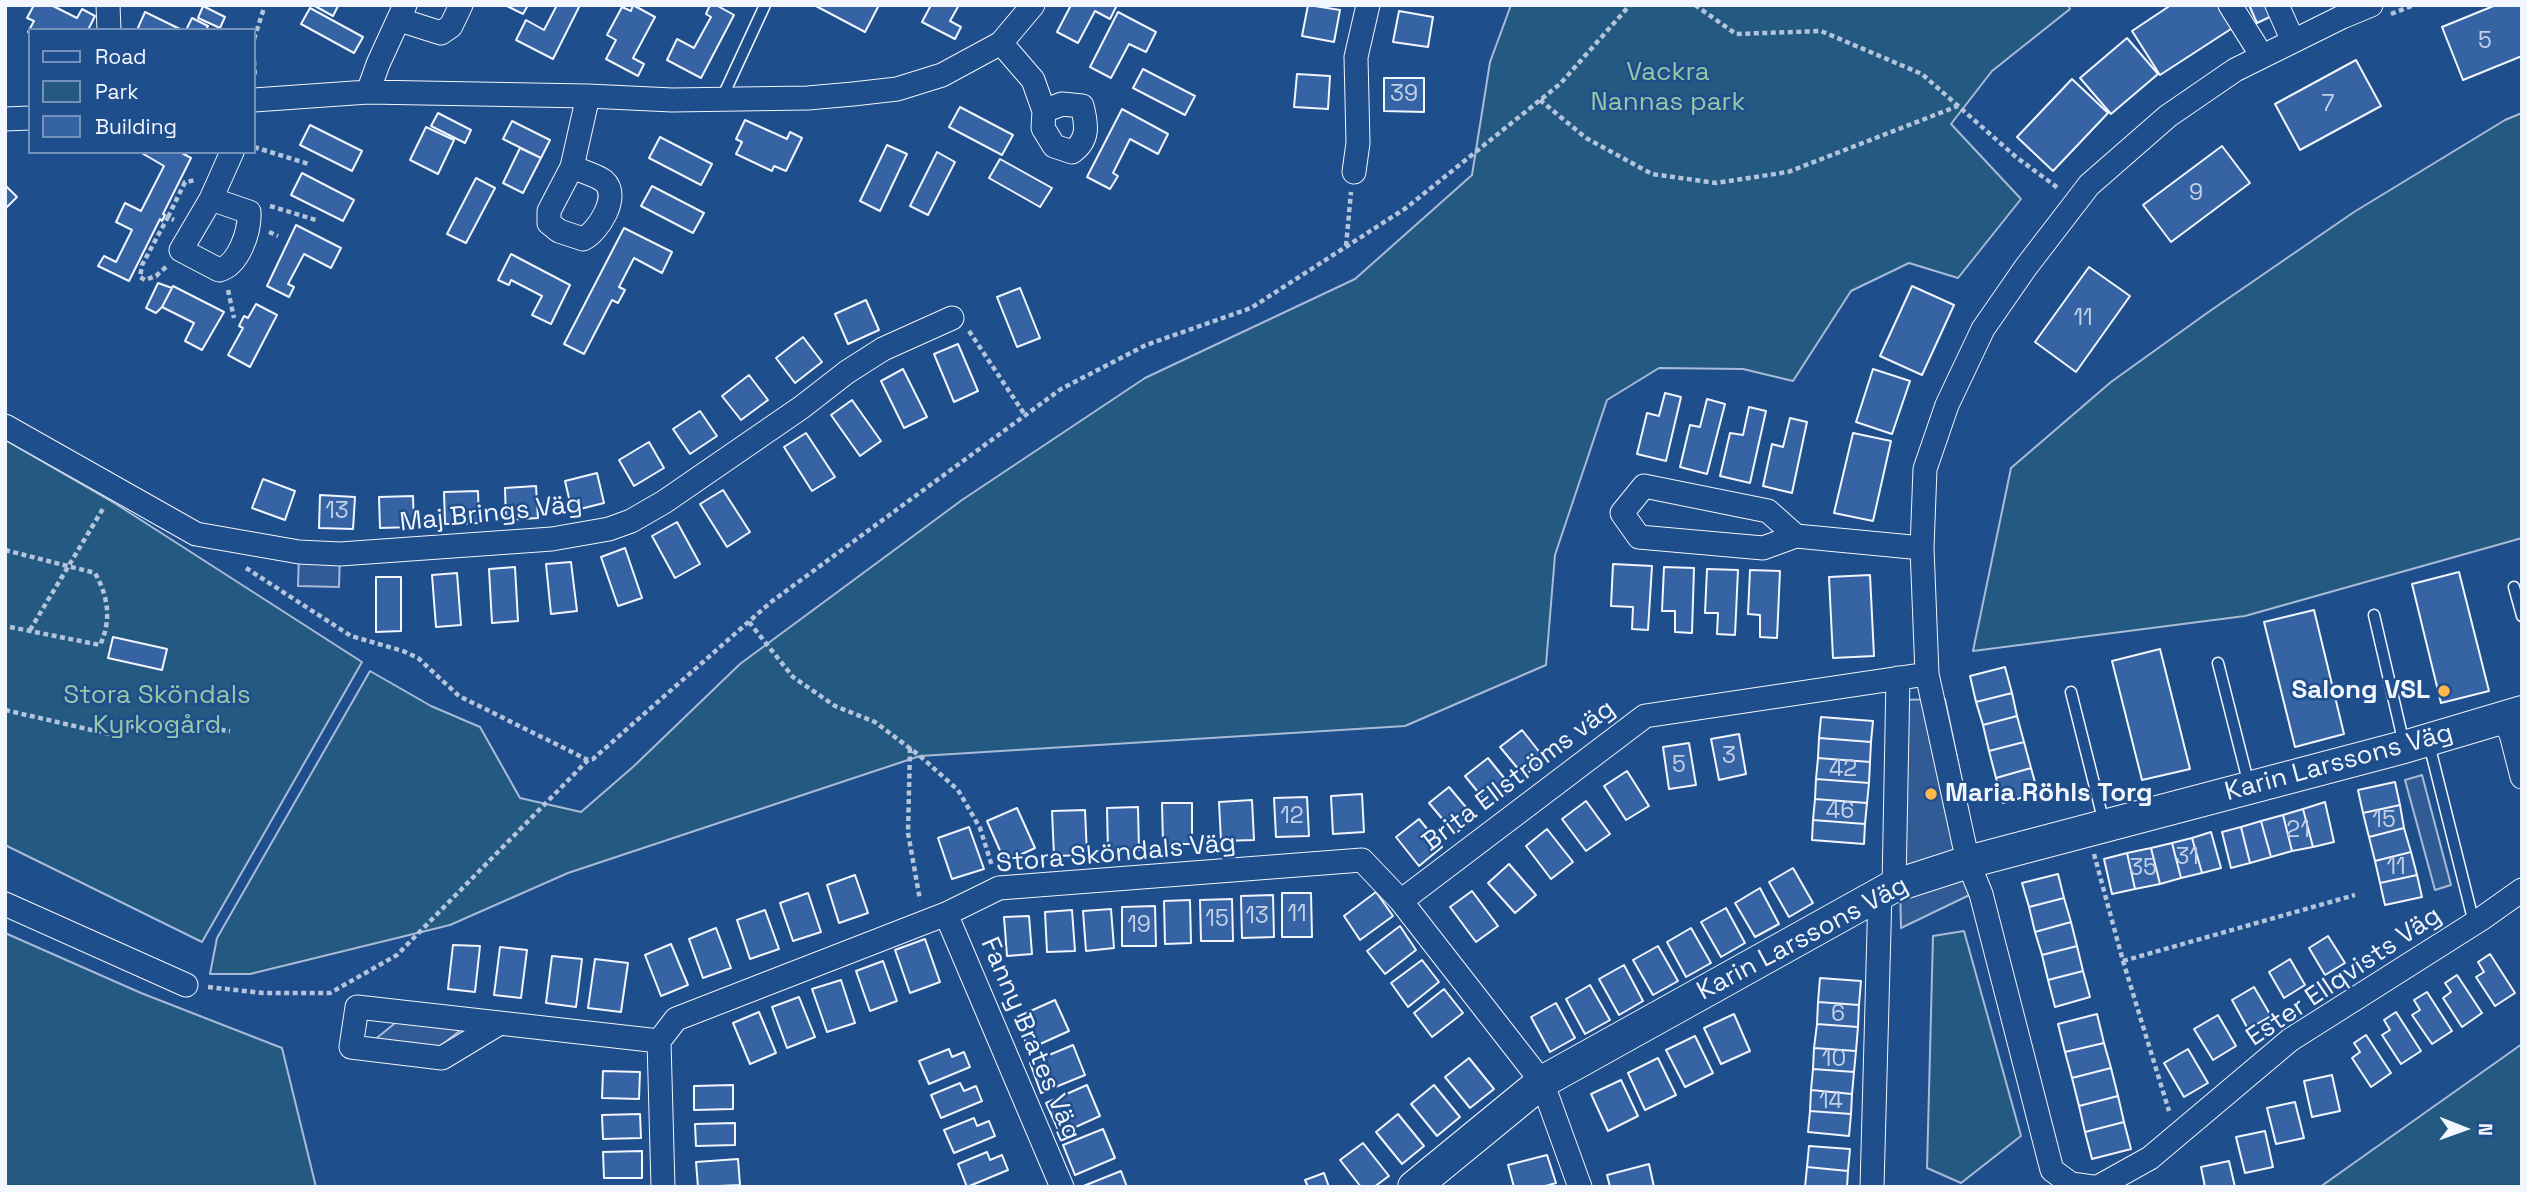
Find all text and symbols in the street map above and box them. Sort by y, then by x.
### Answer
legend [28,28,256,154]
house number: 5 [2478,28,2492,56]
text: Road [95,43,147,70]
park label: Vackra Nannas park [1591,57,1745,119]
text: Park [95,78,139,105]
house number: 39 [1390,81,1418,109]
house number: 7 [2322,91,2334,119]
text: Building [95,113,177,140]
house number: 9 [2189,180,2203,208]
house number: 11 [2073,305,2093,333]
street label: Maj Brings Väg [398,489,584,539]
house number: 13 [325,498,349,526]
place label: Salong VSL [2291,675,2430,707]
park label: Stora Sköndals Kyrkogård [63,680,251,742]
marker: Salong VSL [2436,683,2452,699]
street label: Brita Ellströms väg [1417,694,1621,858]
street label: Karin Larssons Väg [2222,718,2456,808]
house number: 3 [1722,743,1736,771]
house number: 5 [1672,752,1686,780]
house number: 42 [1829,756,1857,784]
place label: Maria Röhls Torg [1945,778,2152,810]
marker: Maria Röhls Torg [1923,786,1939,802]
house number: 46 [1826,798,1854,826]
house number: 12 [1280,803,1304,831]
house number: 15 [2372,807,2396,835]
house number: 21 [2286,817,2310,845]
street label: Stora Sköndals Väg [995,828,1237,880]
house number: 31 [2175,844,2199,872]
house number: 11 [2386,854,2406,882]
house number: 35 [2129,855,2157,883]
street label: Karin Larssons Väg [1692,870,1914,1008]
street label: Ester Ellqvists Väg [2241,900,2447,1054]
house number: 11 [1287,901,1307,929]
house number: 13 [1245,903,1269,931]
house number: 15 [1205,906,1229,934]
house number: 19 [1127,912,1151,940]
street label: Fanny Brates Väg [973,933,1087,1145]
house number: 6 [1831,1001,1845,1029]
house number: 10 [1822,1046,1846,1074]
house number: 14 [1819,1088,1843,1116]
north arrow [2429,1094,2499,1164]
text: N [2473,1123,2498,1136]

